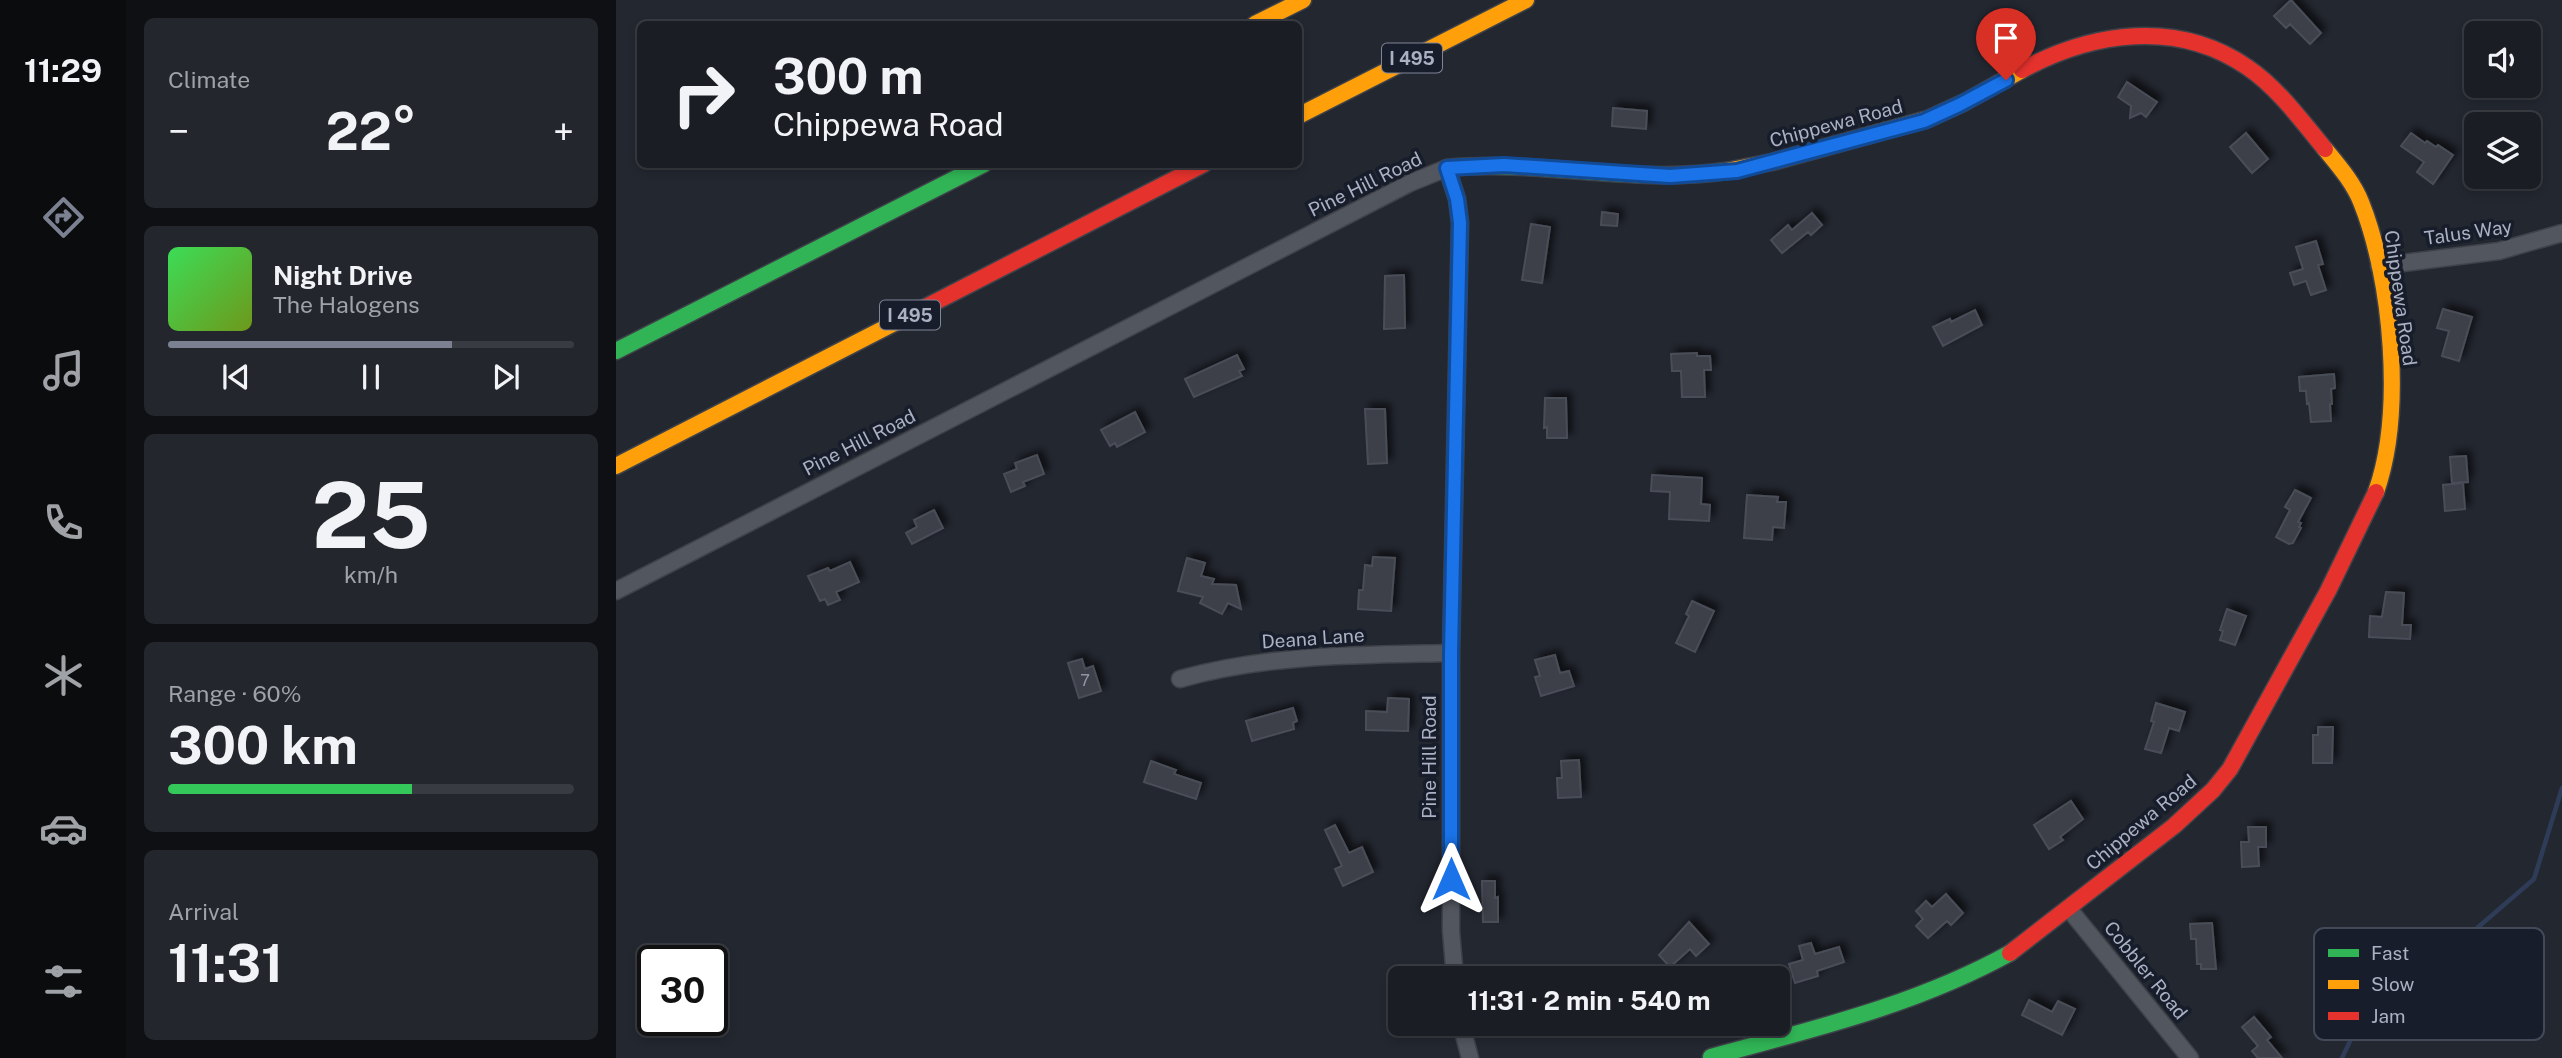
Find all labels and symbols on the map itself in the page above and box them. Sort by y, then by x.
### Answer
pin [1976,8,2036,80]
road number: I 495 [1382,44,1442,72]
street label: Chippewa Road [1767,95,1905,151]
street label: Pine Hill Road [1305,147,1425,221]
street label: Talus Way [2423,215,2513,249]
street label: Chippewa Road [2381,229,2421,367]
road number: I 495 [880,300,940,330]
street label: Pine Hill Road [799,404,919,480]
street label: Deana Lane [1261,623,1365,653]
house number: 7 [1080,671,1090,690]
street label: Pine Hill Road [1418,695,1440,819]
street label: Chippewa Road [2082,770,2200,874]
position arrow [1414,842,1488,916]
street label: Cobbler Road [2100,917,2192,1023]
legend [2314,928,2544,1040]
text: Fast [2371,942,2409,964]
speed limit sign: 30 [637,945,728,1036]
text: Slow [2371,973,2415,995]
text: Jam [2371,1005,2405,1027]

